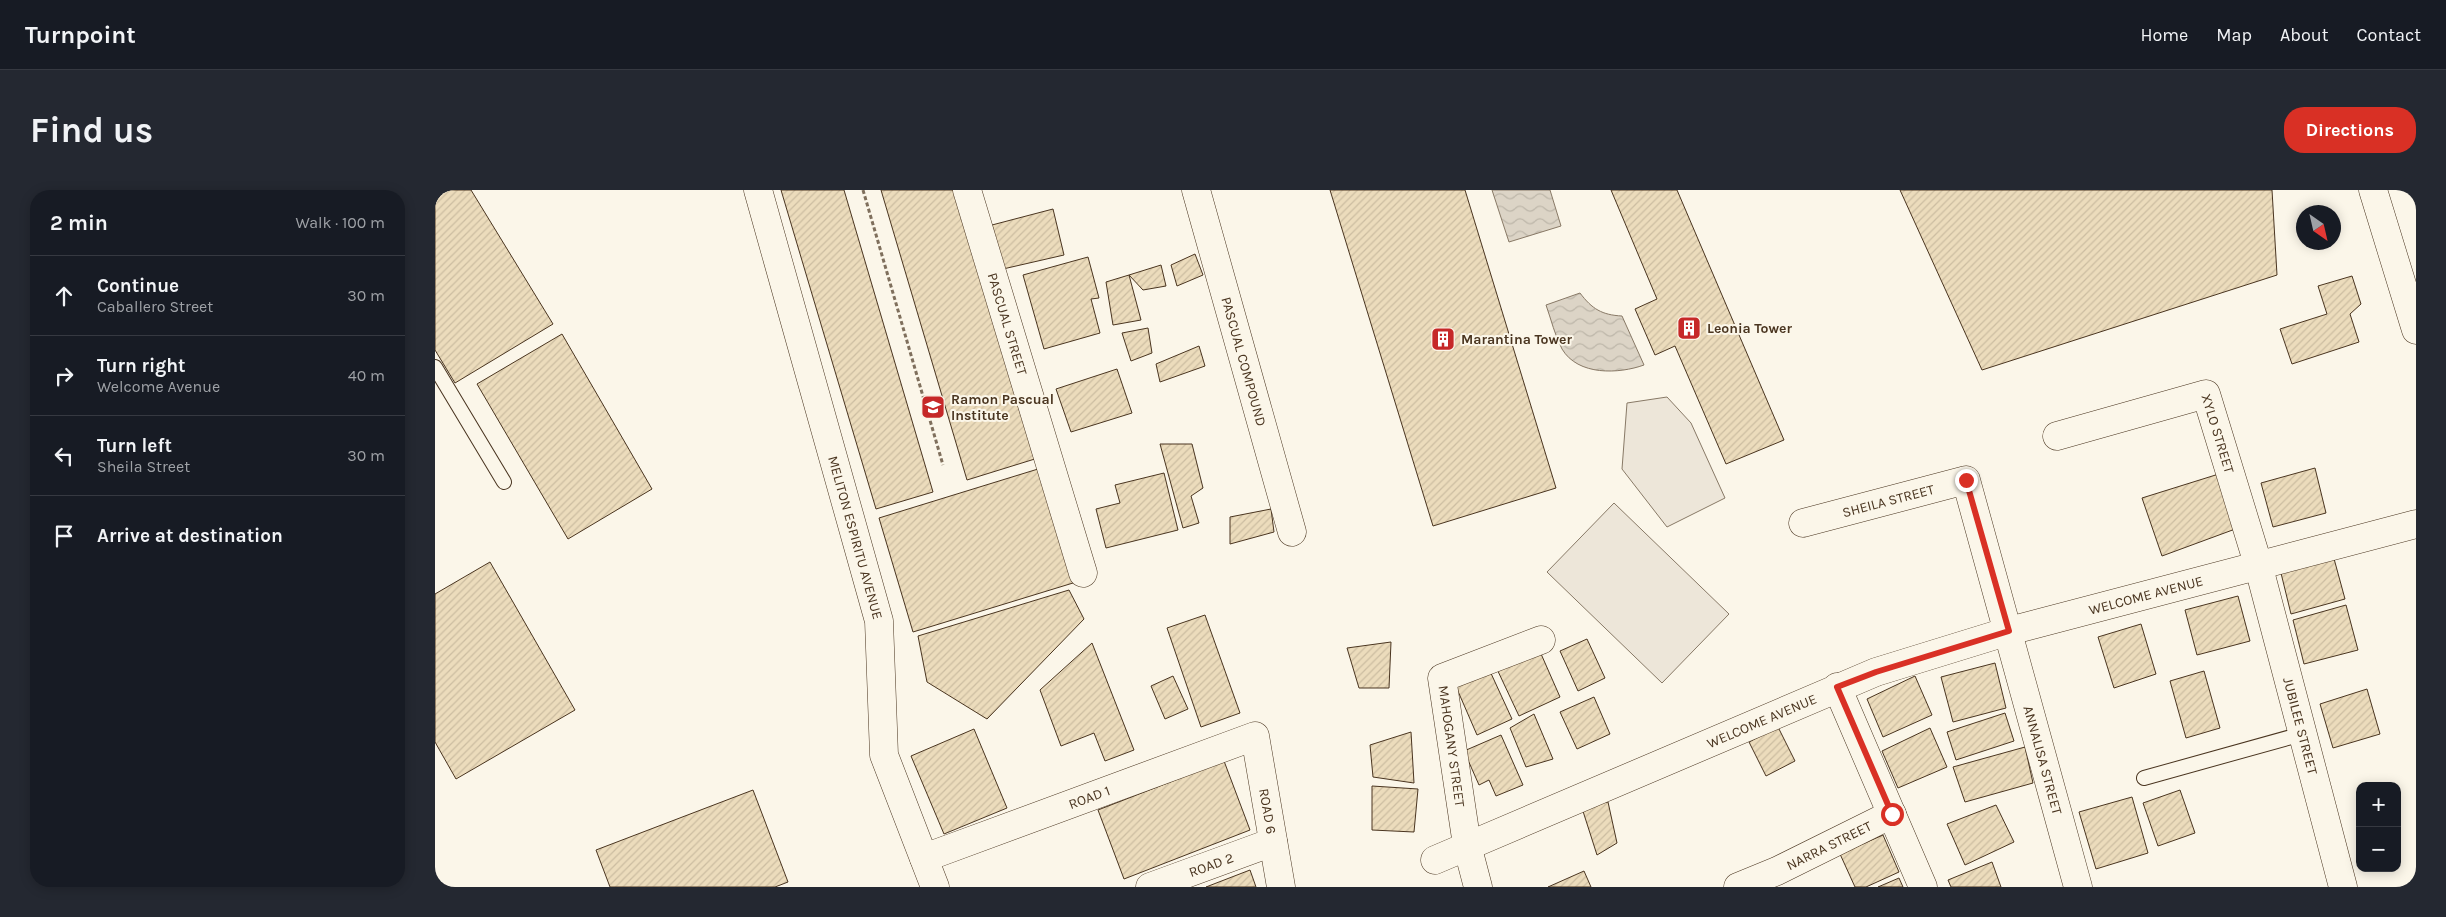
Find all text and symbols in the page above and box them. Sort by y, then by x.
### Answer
text: Turnpoint [25,21,136,49]
text: Home [2140,24,2188,46]
text: Map [2216,24,2252,46]
text: About [2280,24,2329,46]
text: Contact [2357,24,2421,46]
button: Directions [2284,107,2416,153]
text: Find us [30,110,153,151]
north arrow [2296,205,2341,250]
text: 2 min [50,211,108,235]
text: Walk · 100 m [295,213,385,232]
street label: PASCUAL STREET [984,271,1031,377]
text: Continue [97,275,179,297]
icon: ahead [50,282,78,310]
text: 30 m [347,286,385,305]
street label: PASCUAL COMPOUND [1217,295,1270,428]
text: Caballero Street [97,297,213,316]
building icon: Leonia Tower [1676,315,1702,341]
place label: Leonia Tower [1707,320,1792,337]
building icon: Marantina Tower [1430,326,1456,352]
place label: Marantina Tower [1461,331,1573,348]
text: Turn right [97,355,186,377]
icon: right [50,362,78,390]
text: 40 m [348,366,385,385]
text: Welcome Avenue [97,377,220,396]
place label: Ramon Pascual Institute [951,391,1054,424]
street label: XYLO STREET [2197,392,2238,475]
school or university icon: Ramon Pascual Institute [920,394,946,420]
text: Turn left [97,435,172,457]
icon: left [50,442,78,470]
text: 30 m [347,446,385,465]
street label: MELITON ESPIRITU AVENUE [824,454,886,621]
text: Sheila Street [97,457,190,476]
route end [1955,469,1978,492]
street label: SHEILA STREET [1840,481,1936,521]
icon: arrive [50,522,78,550]
text: Arrive at destination [97,525,283,547]
street label: WELCOME AVENUE [2087,572,2205,619]
street label: JUBILEE STREET [2279,676,2321,776]
street label: MAHOGANY STREET [1435,684,1468,808]
street label: WELCOME AVENUE [1704,690,1819,752]
street label: ANNALISA STREET [2019,704,2066,817]
street label: ROAD 1 [1066,782,1112,813]
map controls [2356,782,2401,872]
button: + [2356,782,2401,827]
street label: ROAD 6 [1255,787,1280,835]
route start [1881,803,1904,826]
street label: NARRA STREET [1784,817,1874,874]
button: − [2356,827,2401,872]
street label: ROAD 2 [1187,849,1236,881]

